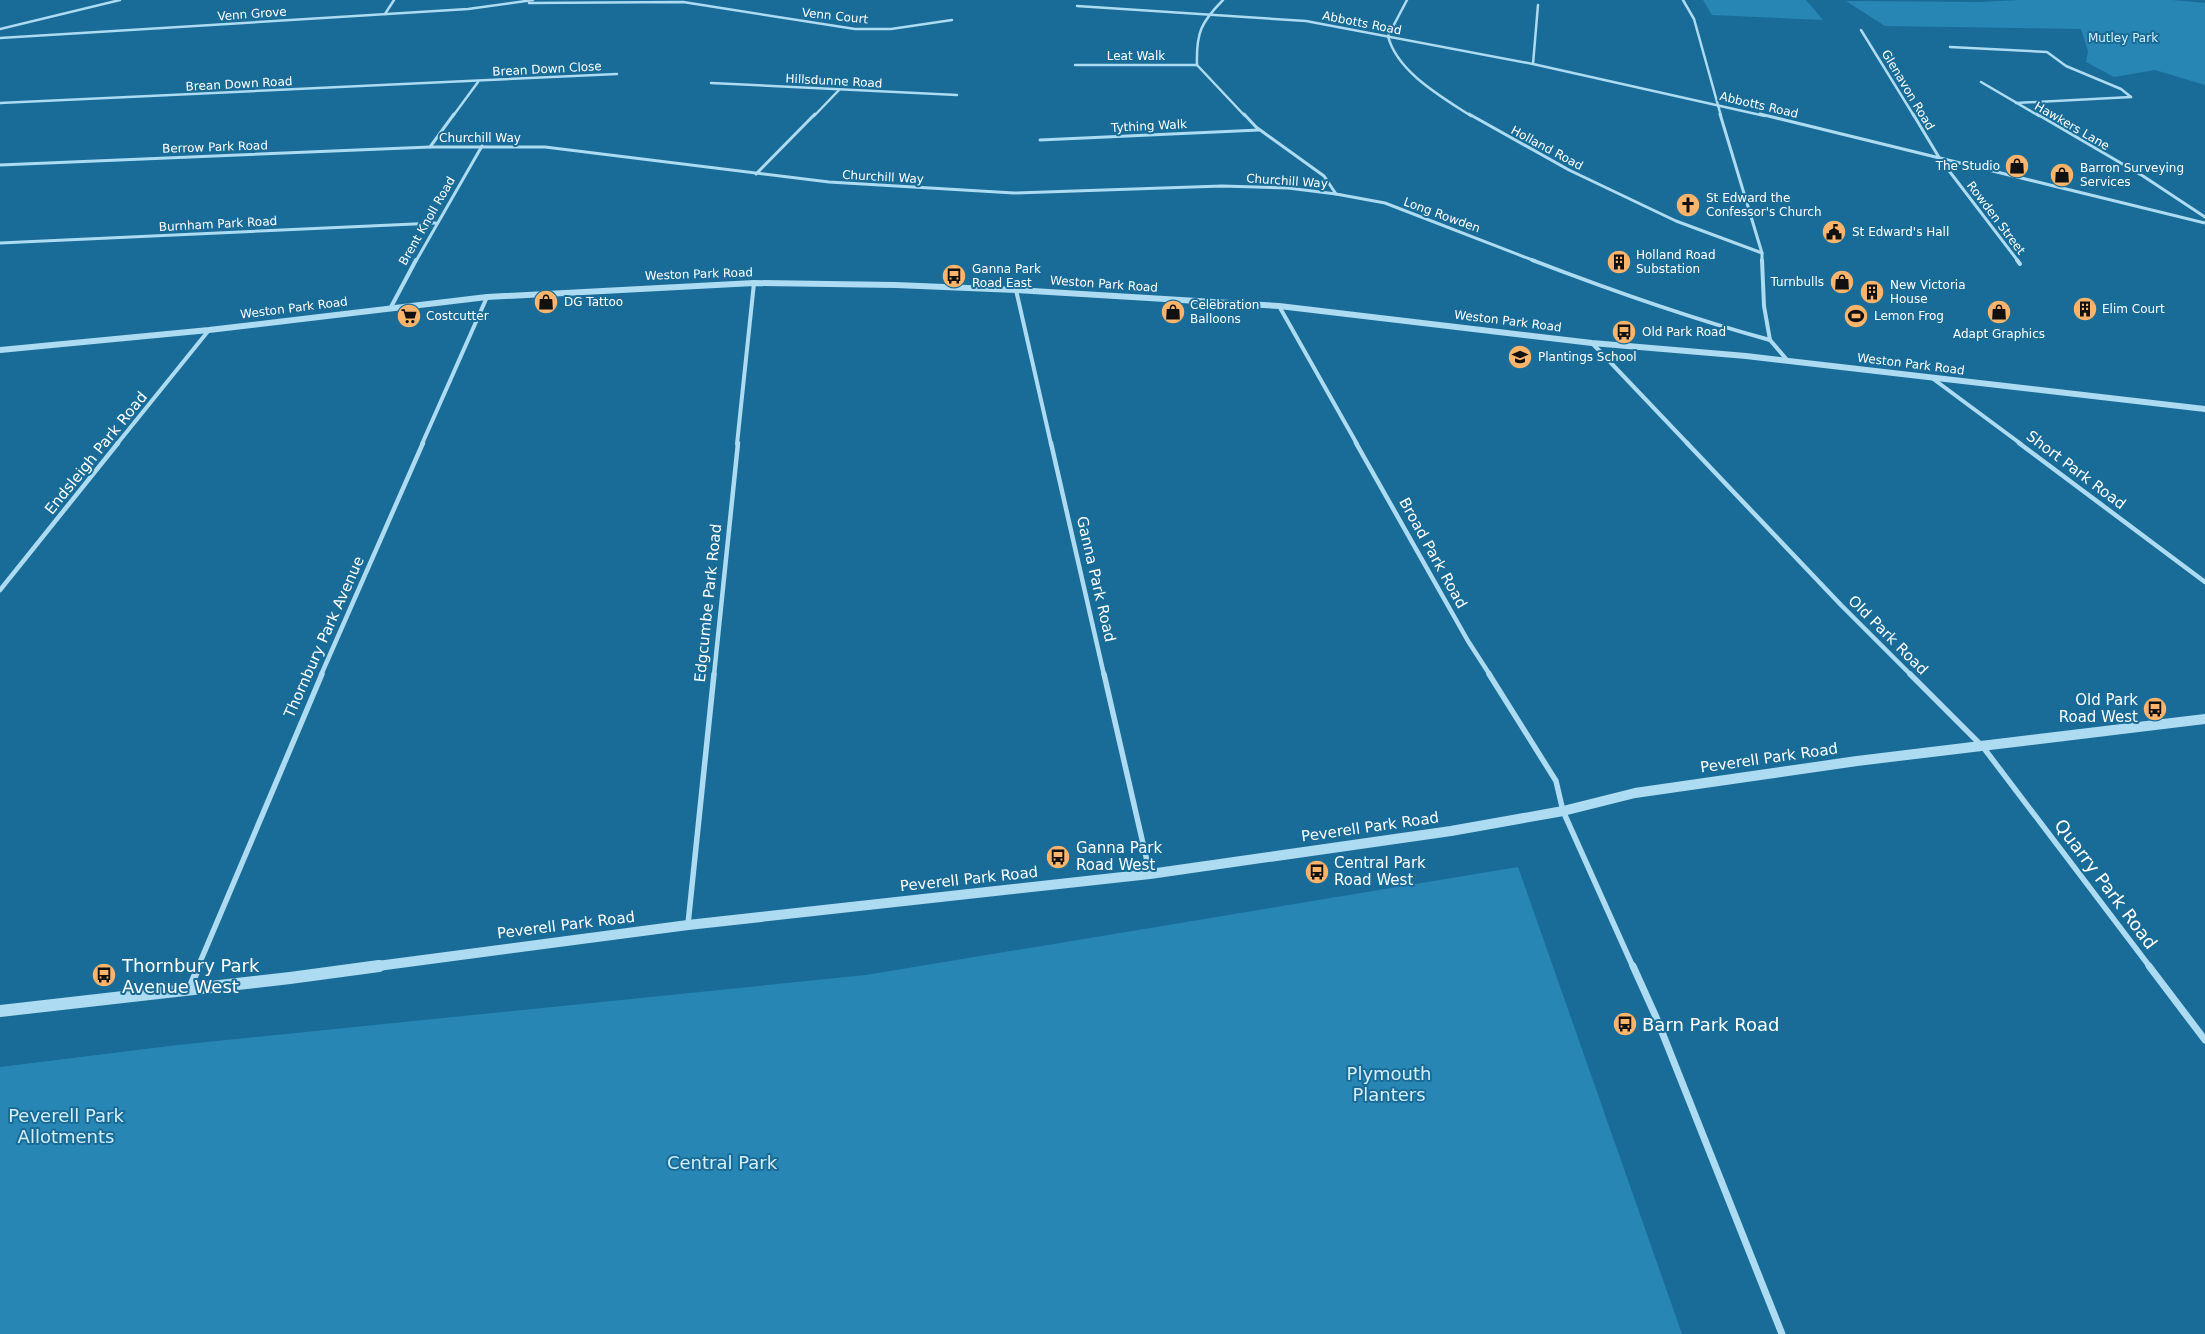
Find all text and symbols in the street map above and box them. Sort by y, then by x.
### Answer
street label: Venn Grove [217,5,287,23]
street label: Venn Court [801,6,869,26]
street label: Abbotts Road [1321,8,1403,38]
park label: Mutley Park [2088,31,2158,45]
street label: Glenavon Road [1879,47,1937,133]
street label: Leat Walk [1107,49,1165,63]
street label: Brean Down Close [492,59,602,79]
street label: Hillsdunne Road [785,71,883,91]
street label: Brean Down Road [185,74,293,94]
street label: Abbotts Road [1718,89,1800,121]
street label: Hawkers Lane [2032,99,2112,153]
street label: Tything Walk [1110,117,1187,135]
street label: Holland Road [1509,123,1585,173]
street label: Churchill Way [439,131,521,145]
street label: Berrow Park Road [162,138,268,156]
shop icon: The Studio [2004,153,2030,179]
place label: The Studio [1935,159,2000,173]
place label: Barron Surveying Services [2080,161,2184,189]
shop icon: Barron Surveying Services [2049,162,2075,188]
street label: Churchill Way [842,168,924,186]
street label: Churchill Way [1246,171,1328,191]
street label: Brent Knoll Road [396,174,458,268]
street label: Rowden Street [1964,179,2028,258]
place label: St Edward the Confessor's Church [1706,191,1822,219]
church icon: St Edward the Confessor's Church [1675,192,1701,218]
street label: Long Rowden [1402,195,1482,235]
street label: Burnham Park Road [158,214,278,234]
public building icon: St Edward's Hall [1821,219,1847,245]
place label: St Edward's Hall [1852,225,1949,239]
place label: Holland Road Substation [1636,248,1716,276]
building icon: Holland Road Substation [1606,249,1632,275]
place label: Ganna Park Road East [972,262,1041,290]
bus stop icon: Ganna Park Road East [941,263,967,289]
street label: Weston Park Road [645,265,753,283]
shop icon: Turnbulls [1829,269,1855,295]
street label: Weston Park Road [1050,273,1158,295]
place label: Turnbulls [1769,275,1824,289]
place label: New Victoria House [1890,278,1966,306]
building icon: New Victoria House [1859,279,1885,305]
shop icon: DG Tattoo [533,289,559,315]
street label: Weston Park Road [239,294,349,322]
place label: DG Tattoo [564,295,623,309]
building icon: Elim Court [2072,296,2098,322]
place label: Celebration Balloons [1190,298,1259,326]
shop icon: Celebration Balloons [1160,299,1186,325]
shop icon: Adapt Graphics [1986,299,2012,325]
place label: Elim Court [2102,302,2165,316]
supermarket icon: Costcutter [396,303,422,329]
sports icon: Lemon Frog [1843,303,1869,329]
street label: Weston Park Road [1453,307,1563,335]
place label: Costcutter [426,309,489,323]
place label: Lemon Frog [1874,309,1944,323]
bus stop icon: Old Park Road [1611,319,1637,345]
place label: Old Park Road [1642,325,1726,339]
place label: Adapt Graphics [1953,327,2045,341]
school or university icon: Plantings School [1507,344,1533,370]
place label: Plantings School [1538,350,1637,364]
street label: Weston Park Road [1856,350,1966,378]
street label: Endsleigh Park Road [41,388,151,518]
street label: Short Park Road [2023,427,2129,513]
street label: Broad Park Road [1395,495,1471,611]
street label: Ganna Park Road [1073,514,1119,644]
street label: Edgcumbe Park Road [691,523,725,683]
street label: Thornbury Park Avenue [280,553,368,722]
street label: Old Park Road [1844,591,1932,679]
place label: Old Park Road West [2059,691,2138,726]
bus stop icon: Old Park Road West [2142,696,2168,722]
street label: Peverell Park Road [1699,739,1839,777]
street label: Peverell Park Road [1300,808,1440,846]
street label: Quarry Park Road [2050,815,2162,953]
place label: Ganna Park Road West [1076,839,1163,874]
bus stop icon: Ganna Park Road West [1045,844,1071,870]
place label: Central Park Road West [1334,854,1426,889]
bus stop icon: Central Park Road West [1304,859,1330,885]
street label: Peverell Park Road [899,863,1039,895]
street label: Peverell Park Road [496,908,636,942]
place label: Thornbury Park Avenue West [121,955,260,997]
bus stop icon: Thornbury Park Avenue West [91,962,117,988]
bus stop icon: Barn Park Road [1612,1011,1638,1037]
place label: Barn Park Road [1642,1014,1779,1035]
park label: Plymouth Planters [1347,1063,1431,1105]
park label: Peverell Park Allotments [8,1105,124,1147]
park label: Central Park [667,1152,778,1173]

